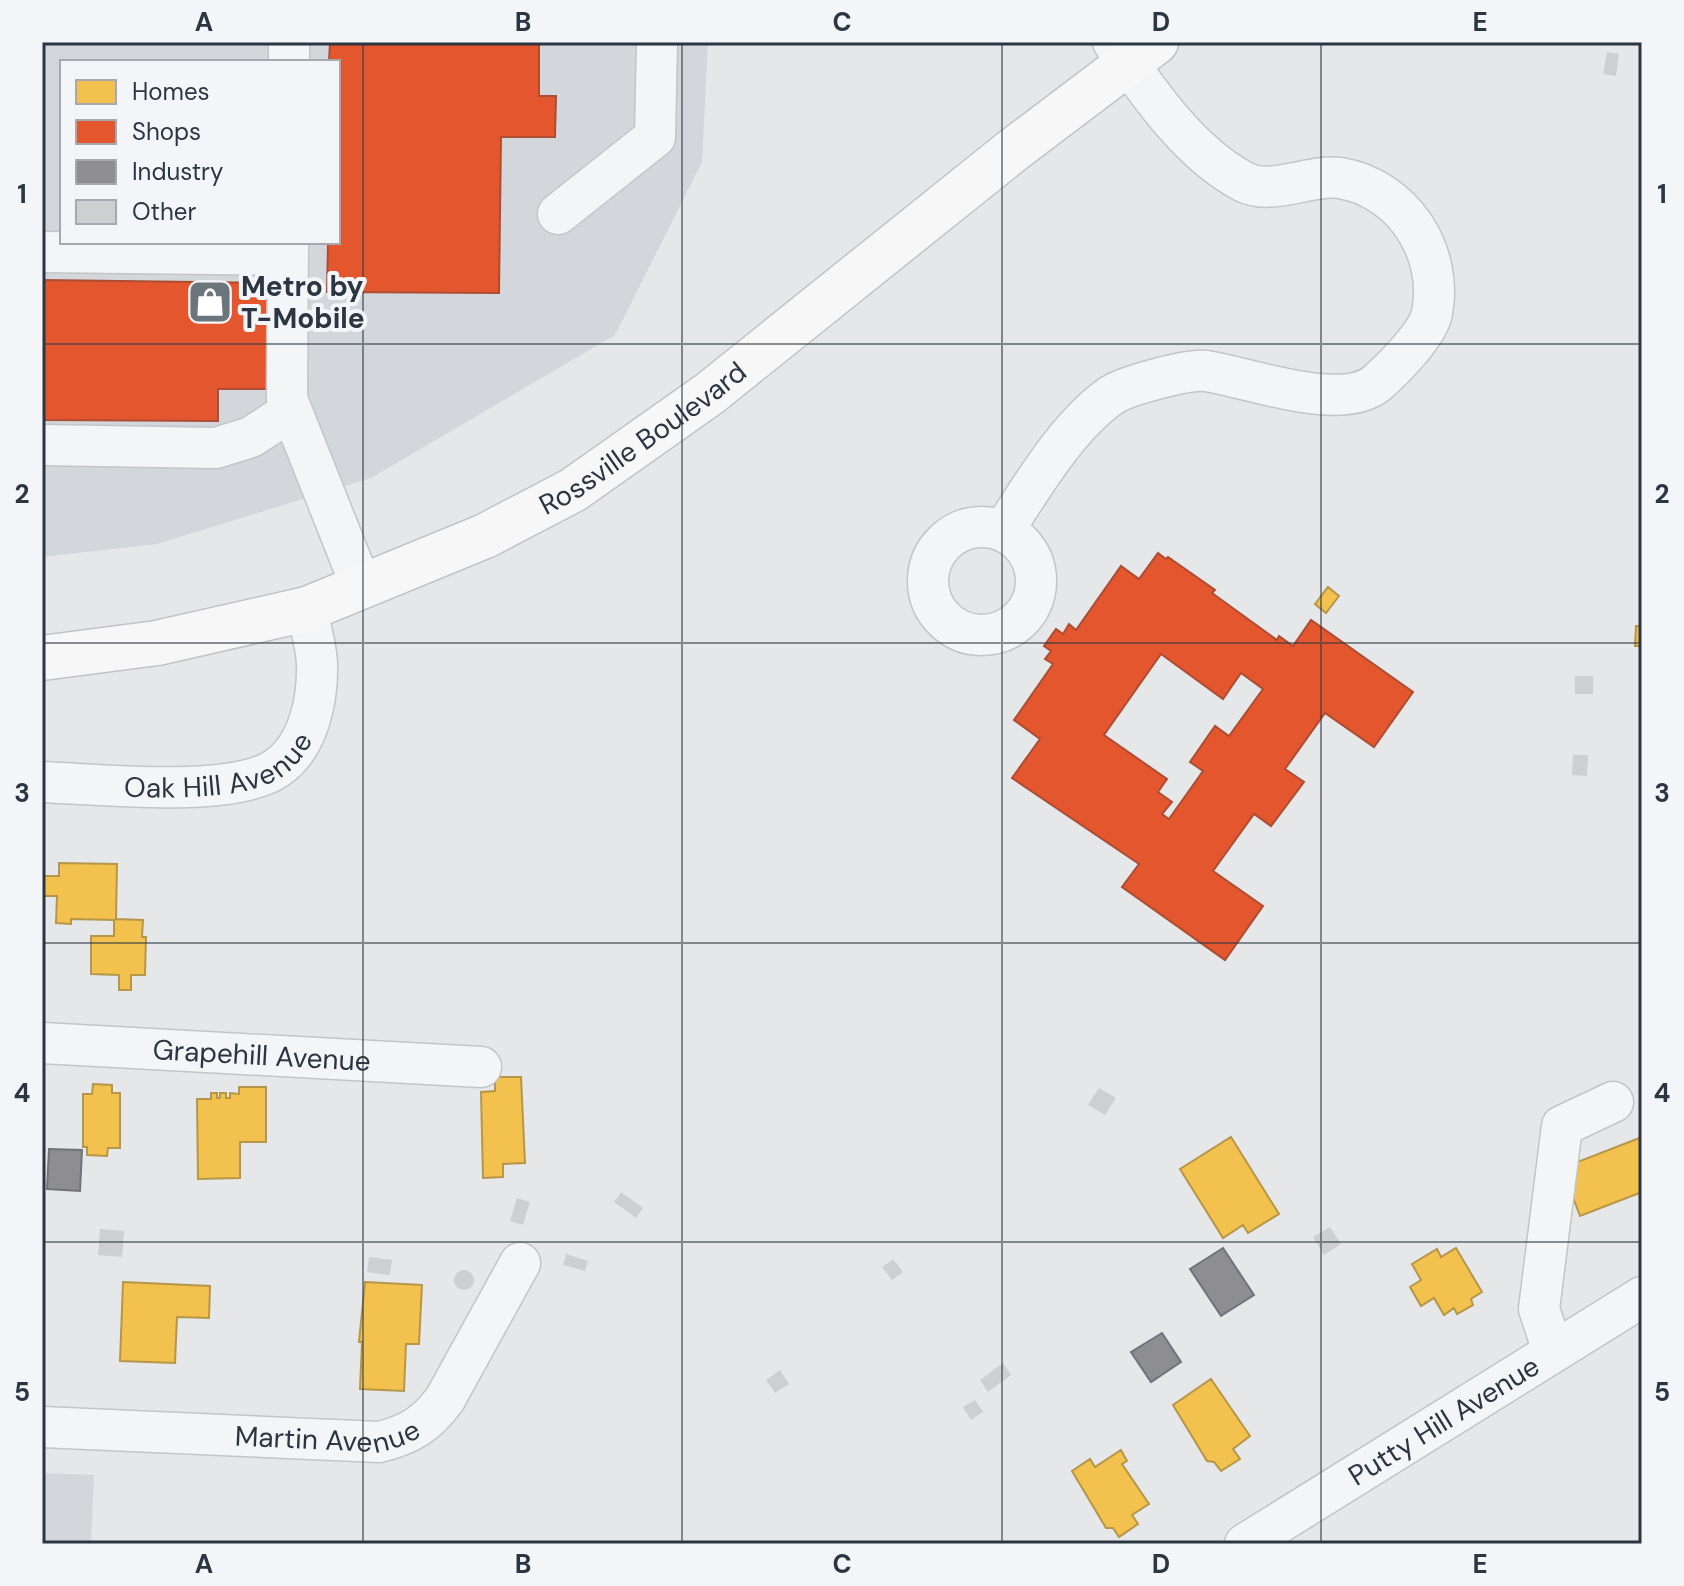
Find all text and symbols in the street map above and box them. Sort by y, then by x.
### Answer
text: A [195,5,213,39]
text: B [515,5,531,39]
text: C [832,5,852,39]
text: D [1152,5,1170,39]
text: E [1472,5,1488,39]
legend [60,60,340,244]
text: Homes [132,76,210,107]
text: Shops [132,116,201,147]
text: Industry [132,156,223,187]
text: 1 [17,177,27,211]
text: 1 [1657,177,1667,211]
text: Other [132,196,196,227]
place label: Metro by T-Mobile [241,268,365,337]
shop icon: Metro by T-Mobile [186,278,234,326]
street label: Rossville Boulevard [533,353,754,523]
text: 2 [14,477,30,511]
text: 2 [1654,477,1670,511]
street label: Oak Hill Avenue [123,726,321,806]
text: 3 [14,776,30,810]
text: 3 [1654,776,1670,810]
street label: Grapehill Avenue [152,1031,372,1080]
text: 4 [14,1076,30,1110]
text: 4 [1654,1076,1670,1110]
street label: Putty Hill Avenue [1342,1347,1546,1494]
text: 5 [14,1375,30,1409]
text: 5 [1654,1375,1670,1409]
street label: Martin Avenue [234,1411,426,1462]
text: A [195,1547,213,1581]
text: B [515,1547,531,1581]
text: C [832,1547,852,1581]
text: D [1152,1547,1170,1581]
text: E [1472,1547,1488,1581]

